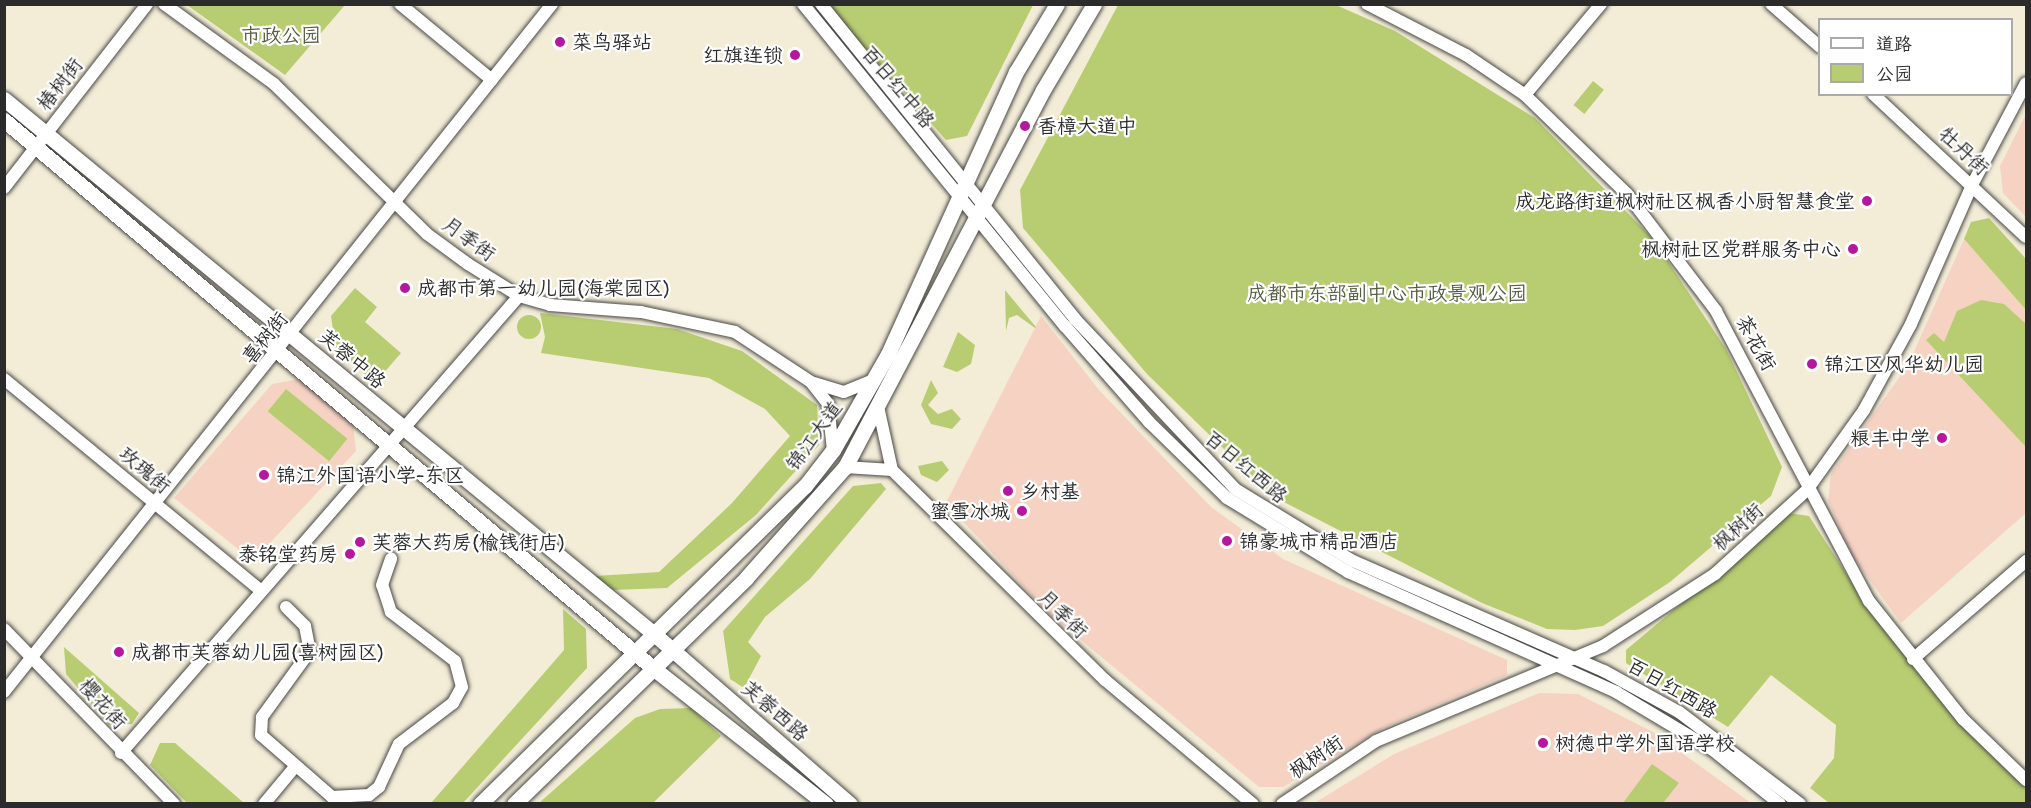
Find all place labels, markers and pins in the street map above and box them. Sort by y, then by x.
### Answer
place label: 菜鸟驿站 [572,30,652,54]
marker: 菜鸟驿站 [553,35,567,49]
place label: 红旗连锁 [703,43,783,67]
marker: 红旗连锁 [788,48,802,62]
place label: 香樟大道中 [1037,114,1137,138]
marker: 香樟大道中 [1018,119,1032,133]
place label: 成龙路街道枫树社区枫香小厨智慧食堂 [1515,189,1855,213]
marker: 成龙路街道枫树社区枫香小厨智慧食堂 [1860,194,1874,208]
place label: 枫树社区党群服务中心 [1641,237,1841,261]
marker: 枫树社区党群服务中心 [1846,242,1860,256]
place label: 成都市第一幼儿园(海棠园区) [417,276,670,300]
marker: 成都市第一幼儿园(海棠园区) [398,281,412,295]
place label: 锦江区风华幼儿园 [1824,352,1984,376]
marker: 锦江区风华幼儿园 [1805,357,1819,371]
place label: 粮丰中学 [1850,426,1930,450]
marker: 粮丰中学 [1935,431,1949,445]
place label: 锦江外国语小学-东区 [276,463,465,487]
marker: 锦江外国语小学-东区 [257,468,271,482]
place label: 乡村基 [1020,479,1080,503]
marker: 乡村基 [1001,484,1015,498]
place label: 蜜雪冰城 [930,499,1010,523]
marker: 蜜雪冰城 [1015,504,1029,518]
place label: 锦豪城市精品酒店 [1239,529,1399,553]
place label: 芙蓉大药房(榆钱街店) [372,530,565,554]
marker: 锦豪城市精品酒店 [1220,534,1234,548]
marker: 芙蓉大药房(榆钱街店) [353,535,367,549]
place label: 泰铭堂药房 [238,542,338,566]
marker: 泰铭堂药房 [343,547,357,561]
place label: 成都市芙蓉幼儿园(喜树园区) [131,640,384,664]
marker: 成都市芙蓉幼儿园(喜树园区) [112,645,126,659]
place label: 树德中学外国语学校 [1555,731,1735,755]
marker: 树德中学外国语学校 [1536,736,1550,750]

